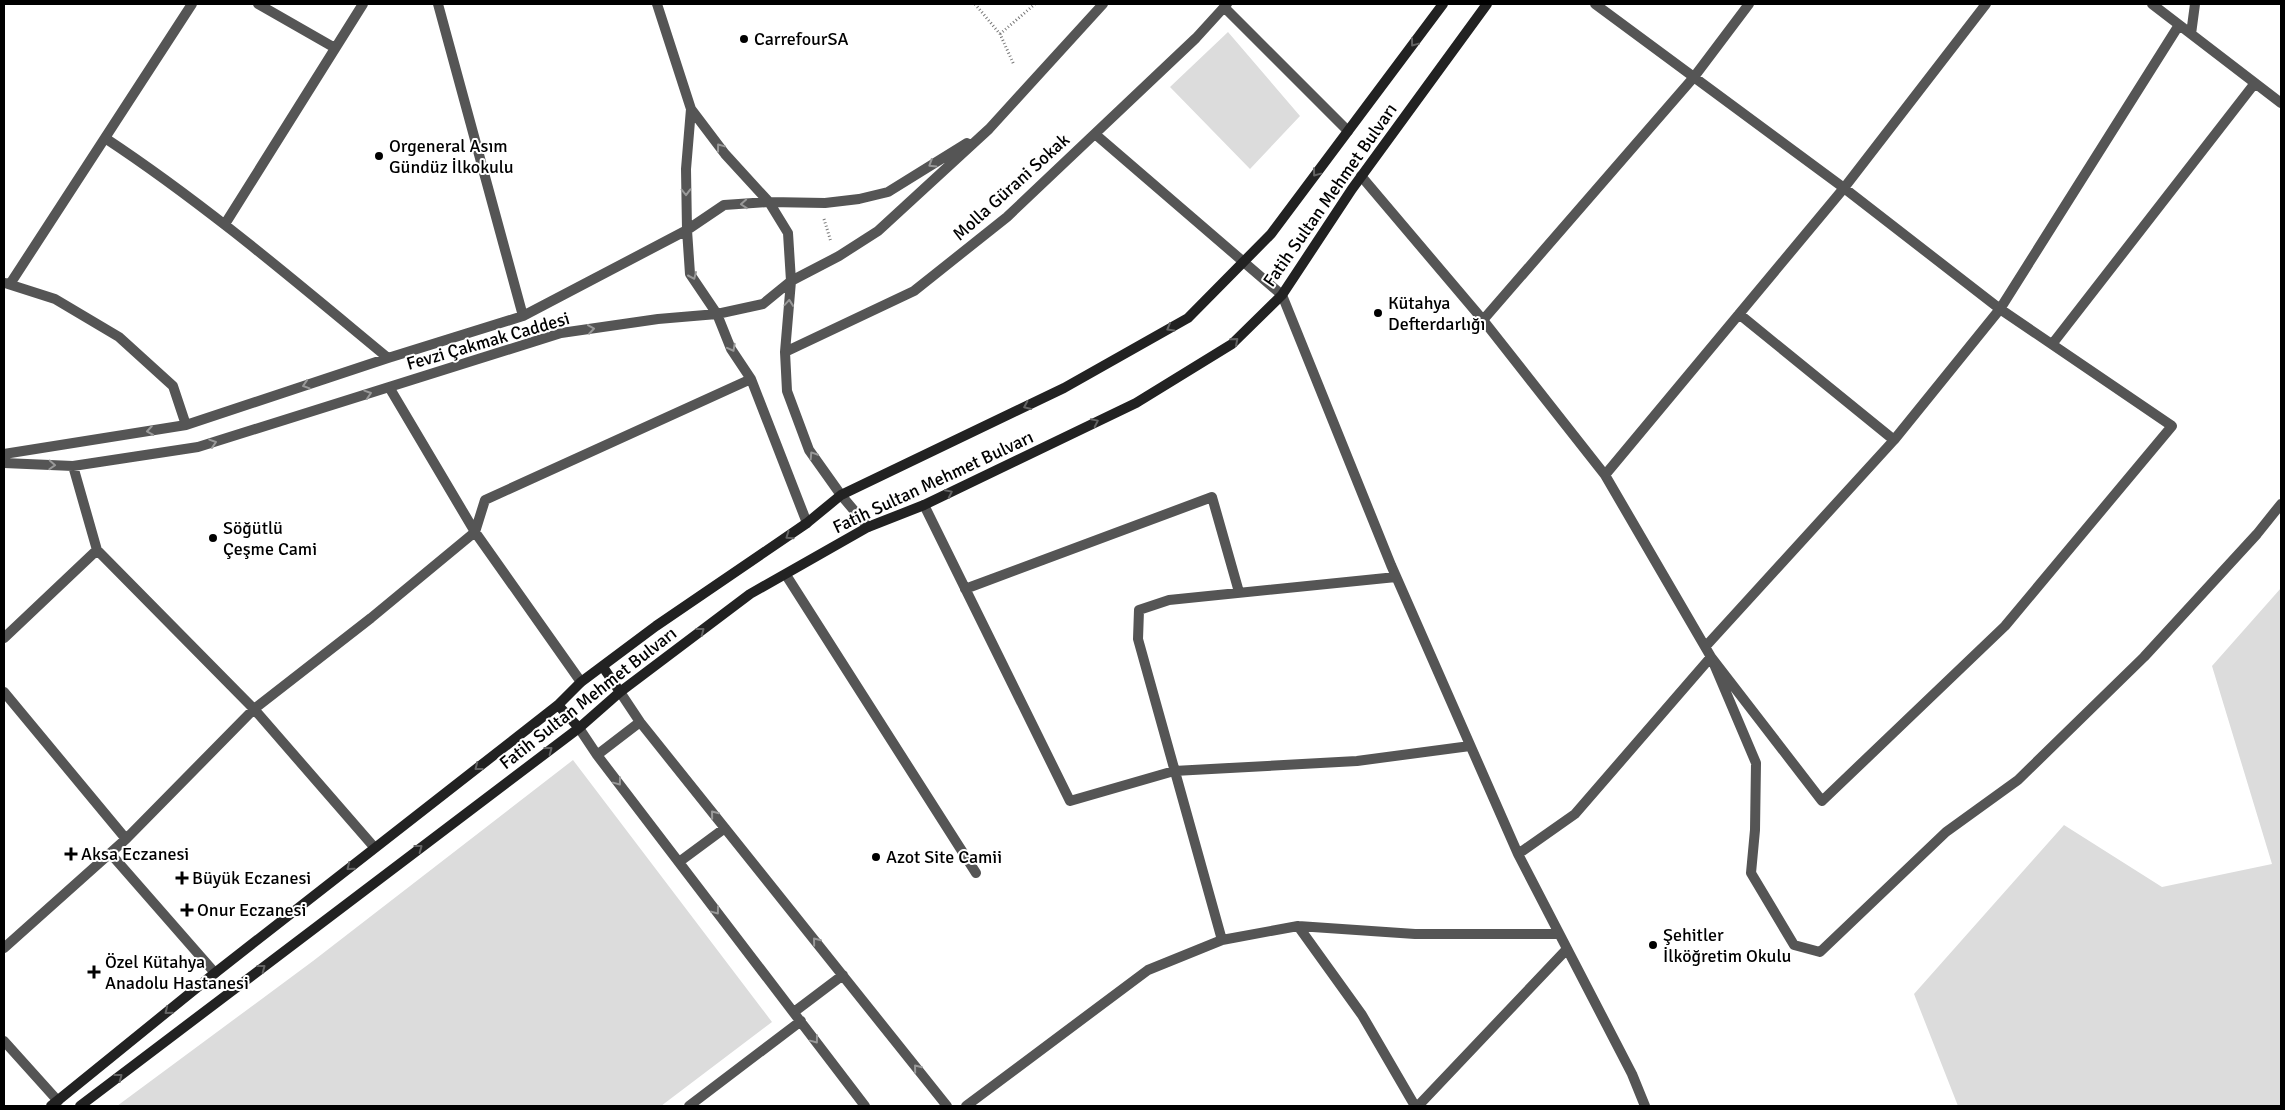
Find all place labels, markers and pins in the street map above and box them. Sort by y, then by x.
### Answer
place label: CarrefourSA [754,28,849,50]
marker: CarrefourSA [738,33,750,45]
place label: Orgeneral Asım Gündüz İlkokulu [389,135,514,178]
marker: Orgeneral Asım Gündüz İlkokulu [373,150,385,162]
place label: Kütahya Defterdarlığı [1388,292,1485,335]
marker: Kütahya Defterdarlığı [1372,307,1384,319]
place label: Söğütlü Çeşme Cami [223,517,317,560]
marker: Söğütlü Çeşme Cami [207,532,219,544]
place label: Aksa Eczanesi [81,843,189,865]
place label: Azot Site Camii [886,846,1002,868]
marker: Aksa Eczanesi [65,848,77,860]
marker: Azot Site Camii [870,851,882,863]
place label: Büyük Eczanesi [192,867,311,889]
marker: Büyük Eczanesi [176,872,188,884]
place label: Onur Eczanesi [197,899,306,921]
marker: Onur Eczanesi [181,904,193,916]
place label: Şehitler İlköğretim Okulu [1663,924,1791,967]
marker: Şehitler İlköğretim Okulu [1647,939,1659,951]
place label: Özel Kütahya Anadolu Hastanesi [105,951,249,994]
marker: Özel Kütahya Anadolu Hastanesi [87,965,101,979]

